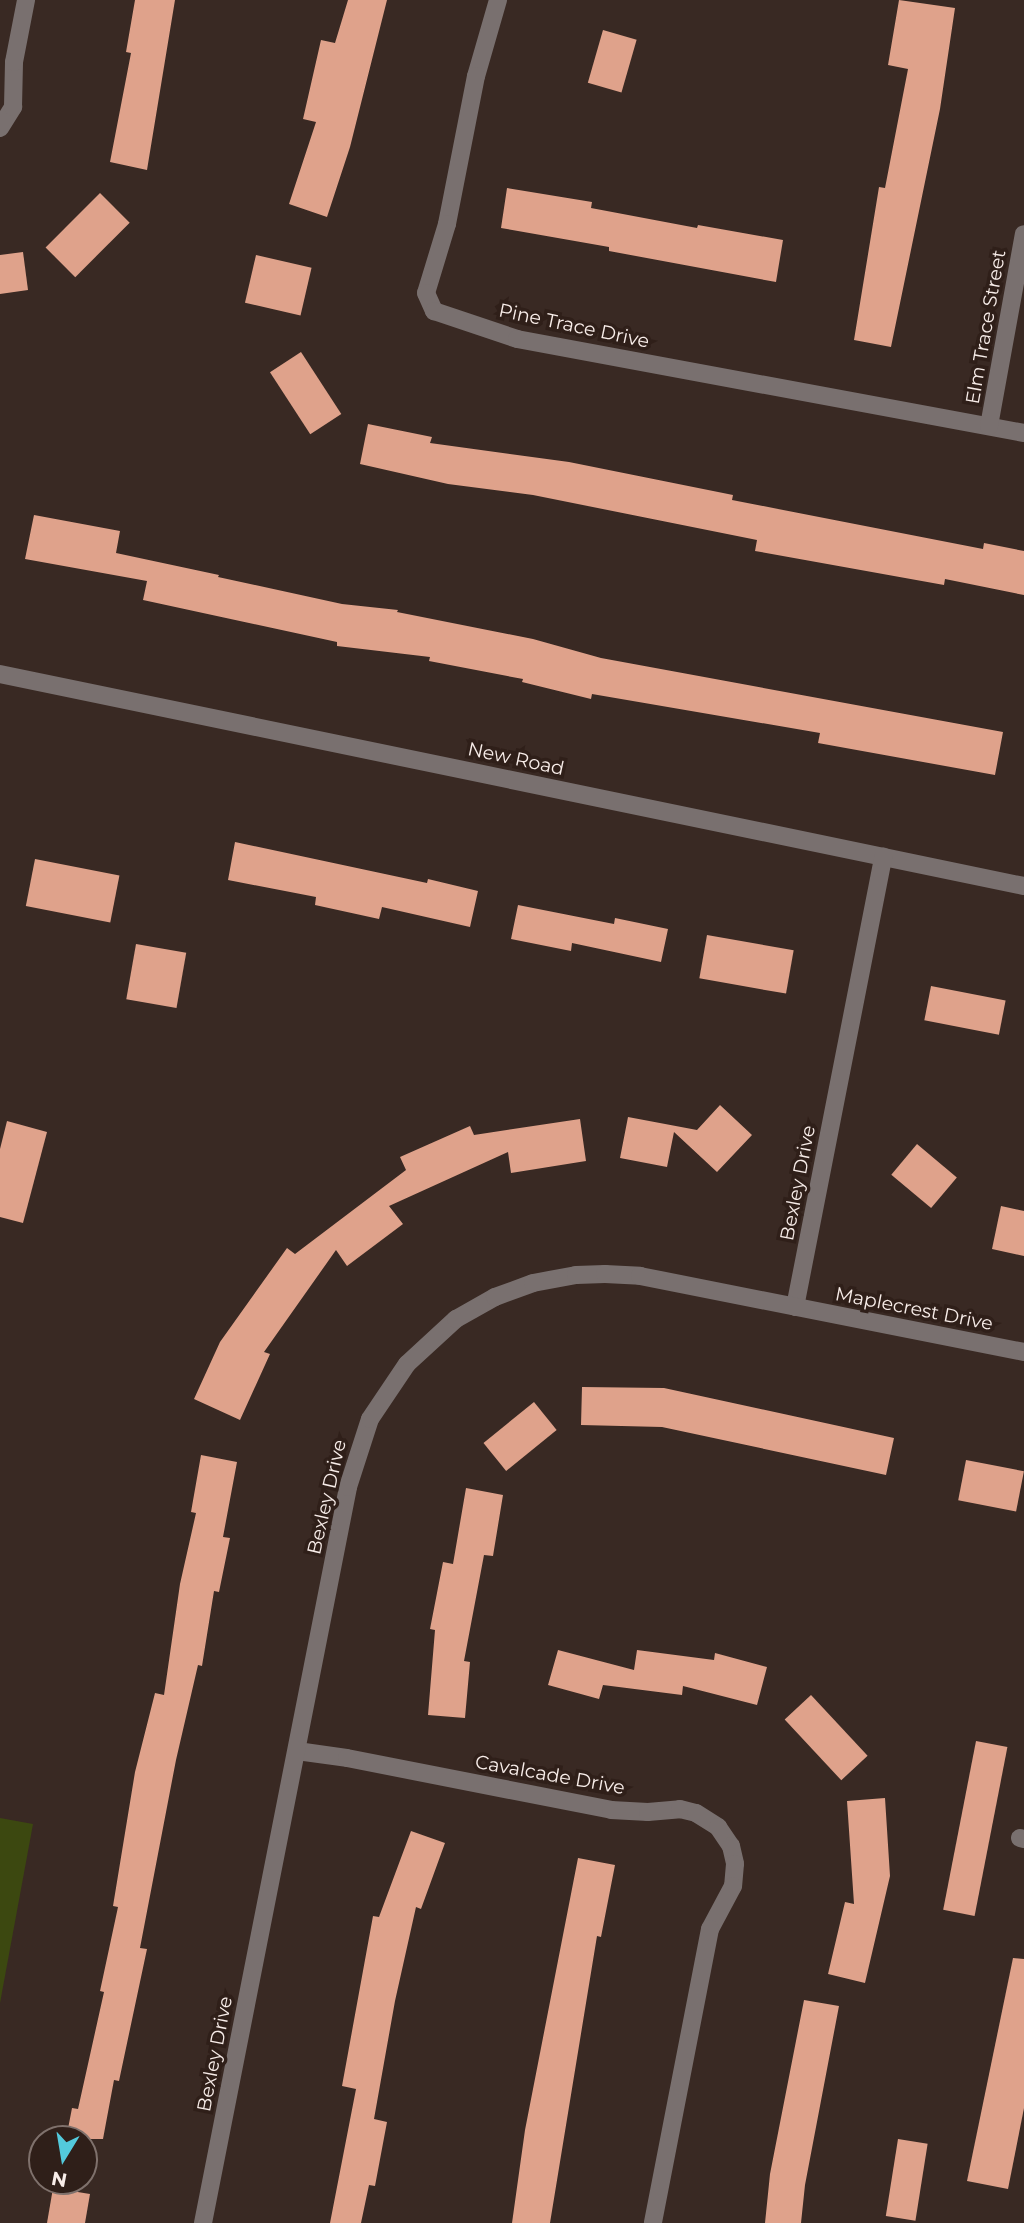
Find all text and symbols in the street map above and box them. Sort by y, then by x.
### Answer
street label: Elm Trace Street [961,248,1011,406]
street label: Pine Trace Drive [497,299,651,353]
street label: New Road [466,738,566,780]
street label: Bexley Drive [776,1123,820,1243]
street label: Maplecrest Drive [833,1283,995,1335]
street label: Bexley Drive [303,1437,351,1557]
street label: Cavalcade Drive [473,1751,627,1799]
street label: Bexley Drive [193,1994,237,2114]
north arrow [28,2125,98,2195]
text: N [50,2166,69,2192]

